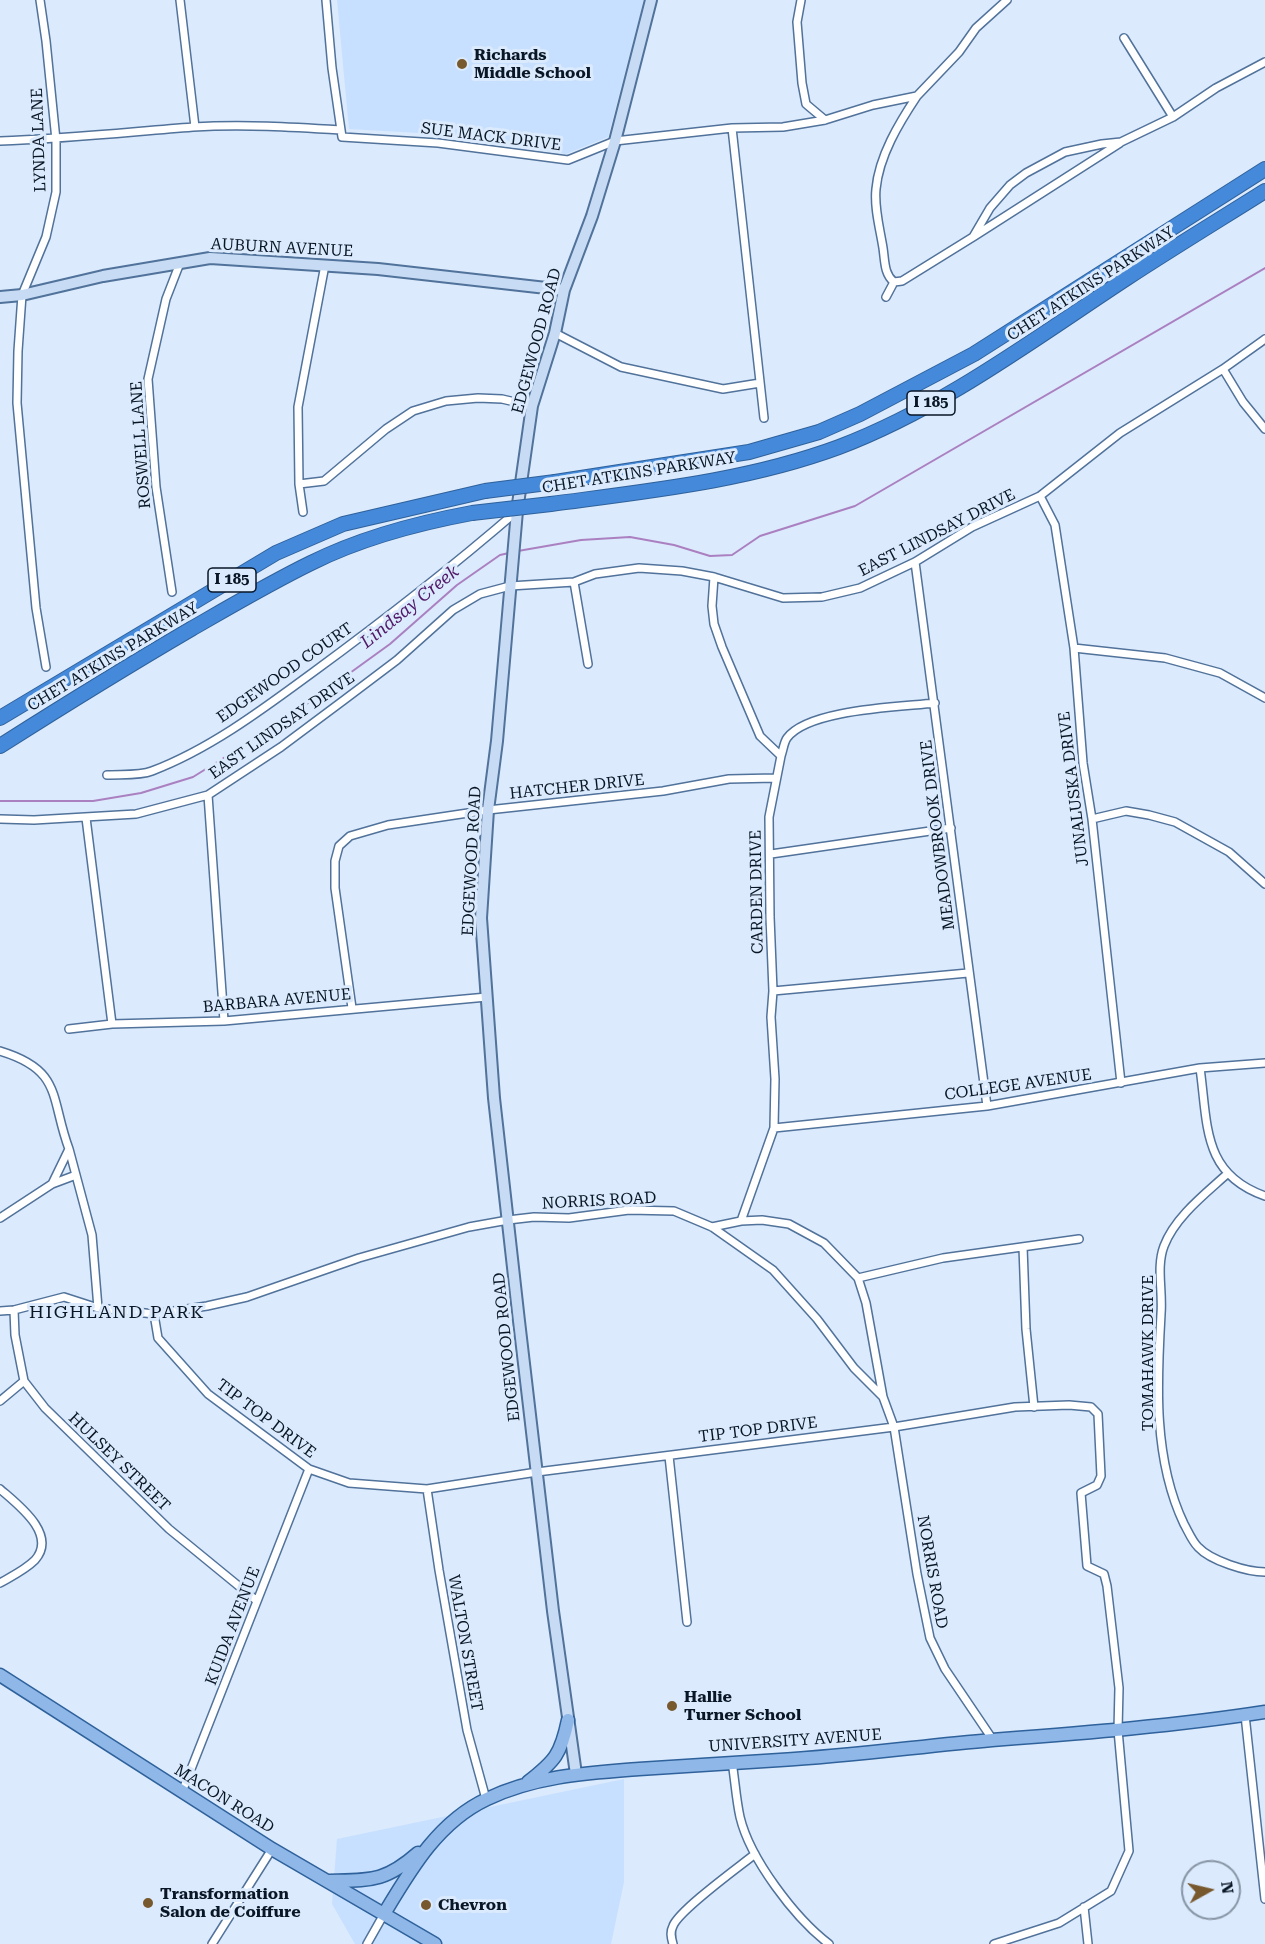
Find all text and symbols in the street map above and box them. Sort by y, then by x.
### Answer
place label: Richards Middle School [474,45,591,83]
marker: Richards Middle School [455,57,469,71]
street label: LYNDA LANE [28,88,50,192]
street label: SUE MACK DRIVE [420,119,562,155]
street label: CHET ATKINS PARKWAY [1004,223,1178,345]
street label: AUBURN AVENUE [210,235,354,261]
street label: EDGEWOOD ROAD [508,266,566,416]
street label: ROSWELL LANE [127,380,155,510]
road number: I 185 [907,391,955,415]
street label: CHET ATKINS PARKWAY [541,448,737,498]
street label: EAST LINDSAY DRIVE [855,485,1019,581]
water label: Lindsay Creek [357,561,463,653]
road number: I 185 [208,568,256,592]
street label: CHET ATKINS PARKWAY [24,598,202,716]
street label: EDGEWOOD COURT [213,619,357,727]
street label: EAST LINDSAY DRIVE [206,668,358,784]
street label: JUNALUSKA DRIVE [1055,710,1093,868]
street label: MEADOWBROOK DRIVE [917,739,959,931]
street label: HATCHER DRIVE [509,770,645,804]
street label: EDGEWOOD ROAD [458,786,486,936]
street label: CARDEN DRIVE [746,830,768,954]
street label: BARBARA AVENUE [202,985,352,1017]
street label: COLLEGE AVENUE [943,1065,1093,1105]
street label: NORRIS ROAD [541,1188,657,1214]
street label: EDGEWOOD ROAD [490,1271,524,1423]
street label: TOMAHAWK DRIVE [1138,1275,1158,1431]
district label: HIGHLAND PARK [29,1302,205,1324]
street label: TIP TOP DRIVE [213,1375,319,1463]
street label: HULSEY STREET [64,1409,174,1515]
street label: TIP TOP DRIVE [698,1413,818,1447]
street label: NORRIS ROAD [913,1514,951,1630]
street label: KUIDA AVENUE [202,1564,264,1688]
street label: WALTON STREET [444,1573,486,1713]
place label: Hallie Turner School [684,1687,801,1725]
marker: Hallie Turner School [665,1699,679,1713]
street label: UNIVERSITY AVENUE [708,1725,882,1757]
street label: MACON ROAD [171,1761,277,1837]
north arrow [1181,1860,1241,1920]
text: N [1217,1880,1238,1895]
place label: Transformation Salon de Coiffure [160,1884,301,1922]
place label: Chevron [438,1895,507,1915]
marker: Transformation Salon de Coiffure [141,1896,155,1910]
marker: Chevron [419,1898,433,1912]

